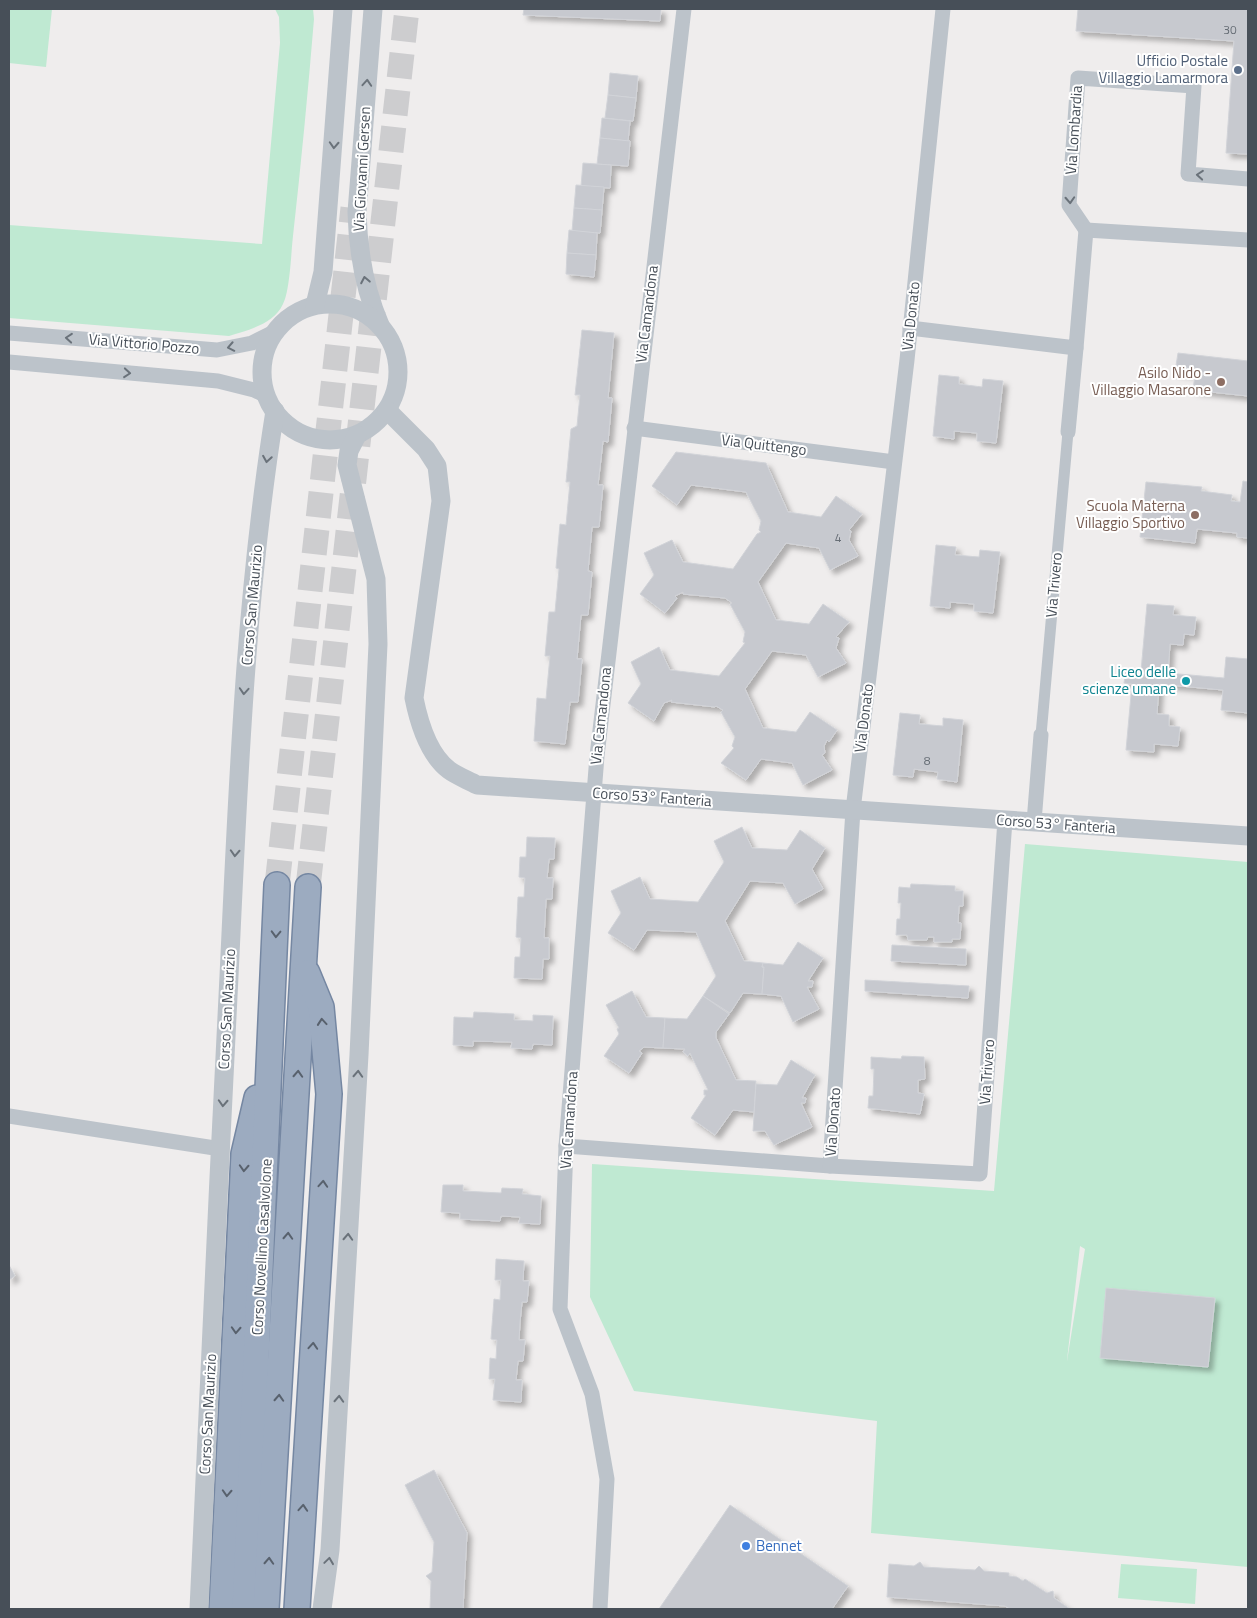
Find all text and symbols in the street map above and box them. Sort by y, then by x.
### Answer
house number: 30 [1223,20,1237,39]
place label: Ufficio Postale Villaggio Lamarmora [1099,49,1228,89]
marker: Ufficio Postale Villaggio Lamarmora [1232,64,1244,76]
one-way arrow [361,79,372,87]
street label: Via Lombardia [1059,84,1088,175]
street label: Via Giovanni Gersen [347,106,376,232]
one-way arrow [328,141,339,149]
one-way arrow [1195,169,1203,180]
one-way arrow [1065,196,1075,204]
street label: Via Camandona [629,263,664,364]
one-way arrow [360,275,371,284]
street label: Via Donato [895,280,926,352]
street label: Via Vittorio Pozzo [88,327,201,360]
one-way arrow [65,333,73,344]
one-way arrow [226,341,235,352]
place label: Asilo Nido - Villaggio Masarone [1091,361,1211,401]
one-way arrow [123,367,131,378]
marker: Asilo Nido - Villaggio Masarone [1215,376,1227,388]
street label: Via Quittengo [720,428,808,461]
one-way arrow [262,456,273,464]
place label: Scuola Materna Villaggio Sportivo [1076,494,1185,534]
marker: Scuola Materna Villaggio Sportivo [1189,509,1201,521]
house number: 4 [835,528,842,547]
street label: Corso San Maurizio [235,544,268,666]
street label: Via Trivero [1039,551,1068,619]
place label: Liceo delle scienze umane [1082,660,1176,700]
street label: Via Camandona [584,666,617,766]
marker: Liceo delle scienze umane [1180,675,1192,687]
street label: Via Donato [848,682,879,754]
one-way arrow [239,687,250,695]
house number: 8 [924,751,931,770]
street label: Corso 53° Fanteria [592,781,713,812]
street label: Corso 53° Fanteria [996,808,1117,839]
one-way arrow [230,849,241,857]
one-way arrow [270,930,281,938]
street label: Corso San Maurizio [212,948,241,1070]
one-way arrow [317,1017,328,1025]
street label: Via Trivero [973,1038,1000,1105]
one-way arrow [292,1070,303,1078]
one-way arrow [352,1070,363,1078]
street label: Via Camandona [554,1070,583,1170]
street label: Via Donato [819,1087,846,1157]
one-way arrow [217,1099,228,1107]
street label: Corso Novellino Casalvolone [245,1158,278,1336]
one-way arrow [238,1164,249,1172]
one-way arrow [318,1180,329,1188]
one-way arrow [283,1232,294,1240]
one-way arrow [343,1232,354,1240]
one-way arrow [230,1327,241,1335]
one-way arrow [308,1342,319,1350]
street label: Corso San Maurizio [193,1353,222,1475]
one-way arrow [273,1394,284,1402]
one-way arrow [334,1395,345,1403]
one-way arrow [222,1489,233,1497]
one-way arrow [298,1504,309,1512]
place label: Bennet [756,1534,802,1557]
marker: Bennet [740,1540,752,1552]
one-way arrow [264,1556,275,1564]
one-way arrow [323,1557,334,1565]

